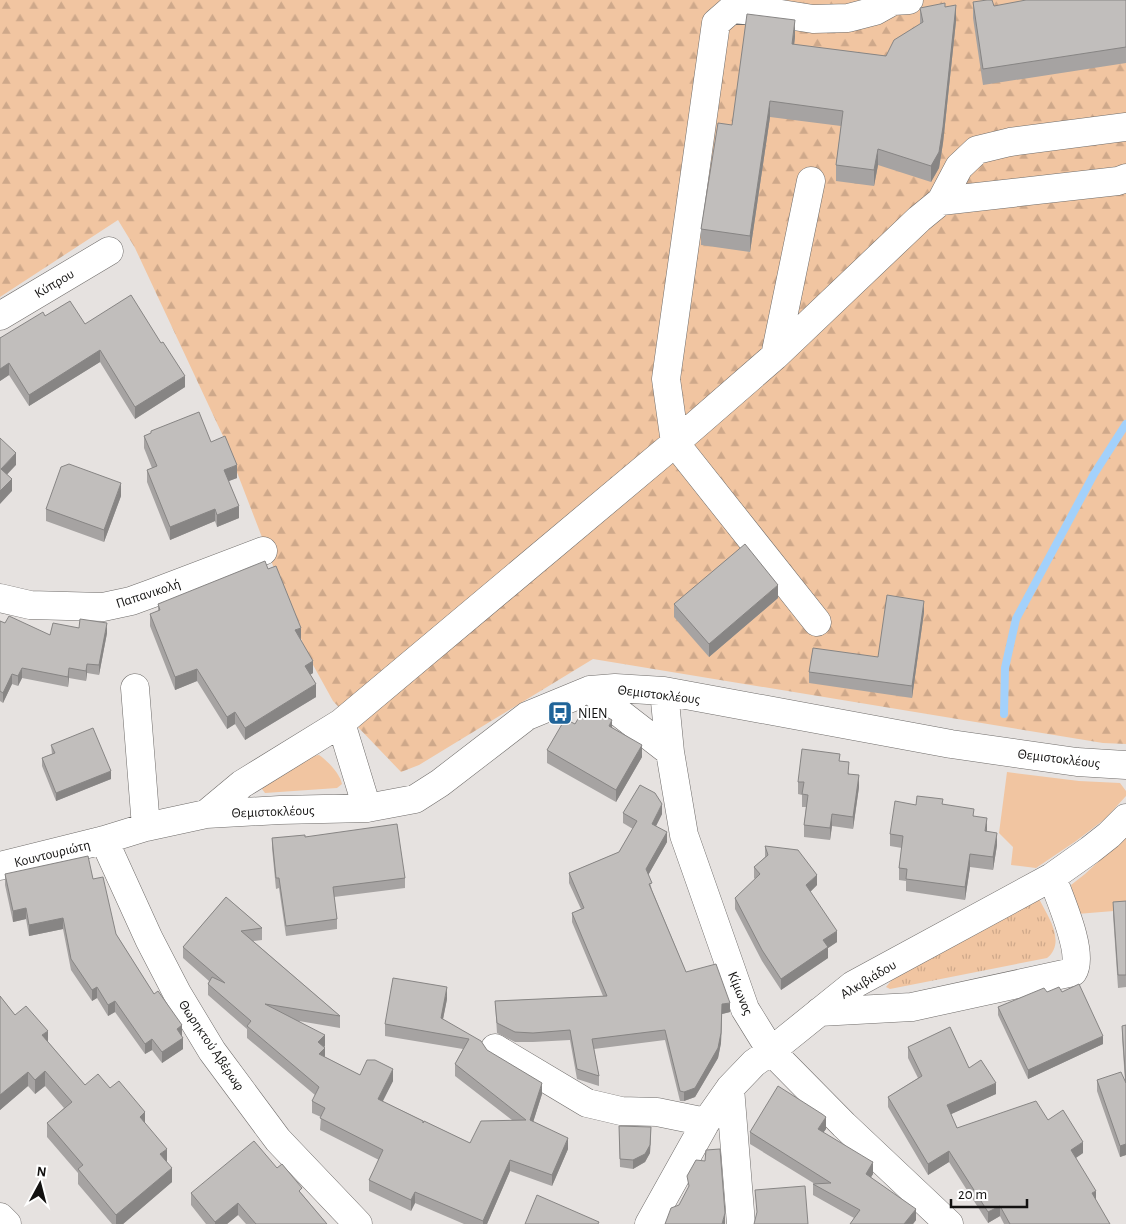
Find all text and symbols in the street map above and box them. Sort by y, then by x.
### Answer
street label: Κύπρου [32,267,77,301]
street label: Παπανικολή [114,577,182,611]
street label: Θεμιστοκλέους [617,683,701,707]
bus stop icon: ΝΙΕΝ [547,700,573,726]
place label: ΝΙΕΝ [578,707,608,721]
street label: Θεμιστοκλέους [1017,747,1101,771]
street label: Θεμιστοκλέους [231,804,315,820]
street label: Κουντουριώτη [13,838,92,870]
street label: Αλκιβιάδου [838,958,899,1002]
street label: Κίμωνος [725,970,755,1018]
street label: Θωρηκτού Αβέρωφ [176,998,247,1093]
north arrow [15,1159,65,1209]
text: N [36,1165,47,1180]
scale bar [951,1176,1027,1208]
text: 20 m [958,1187,987,1202]

